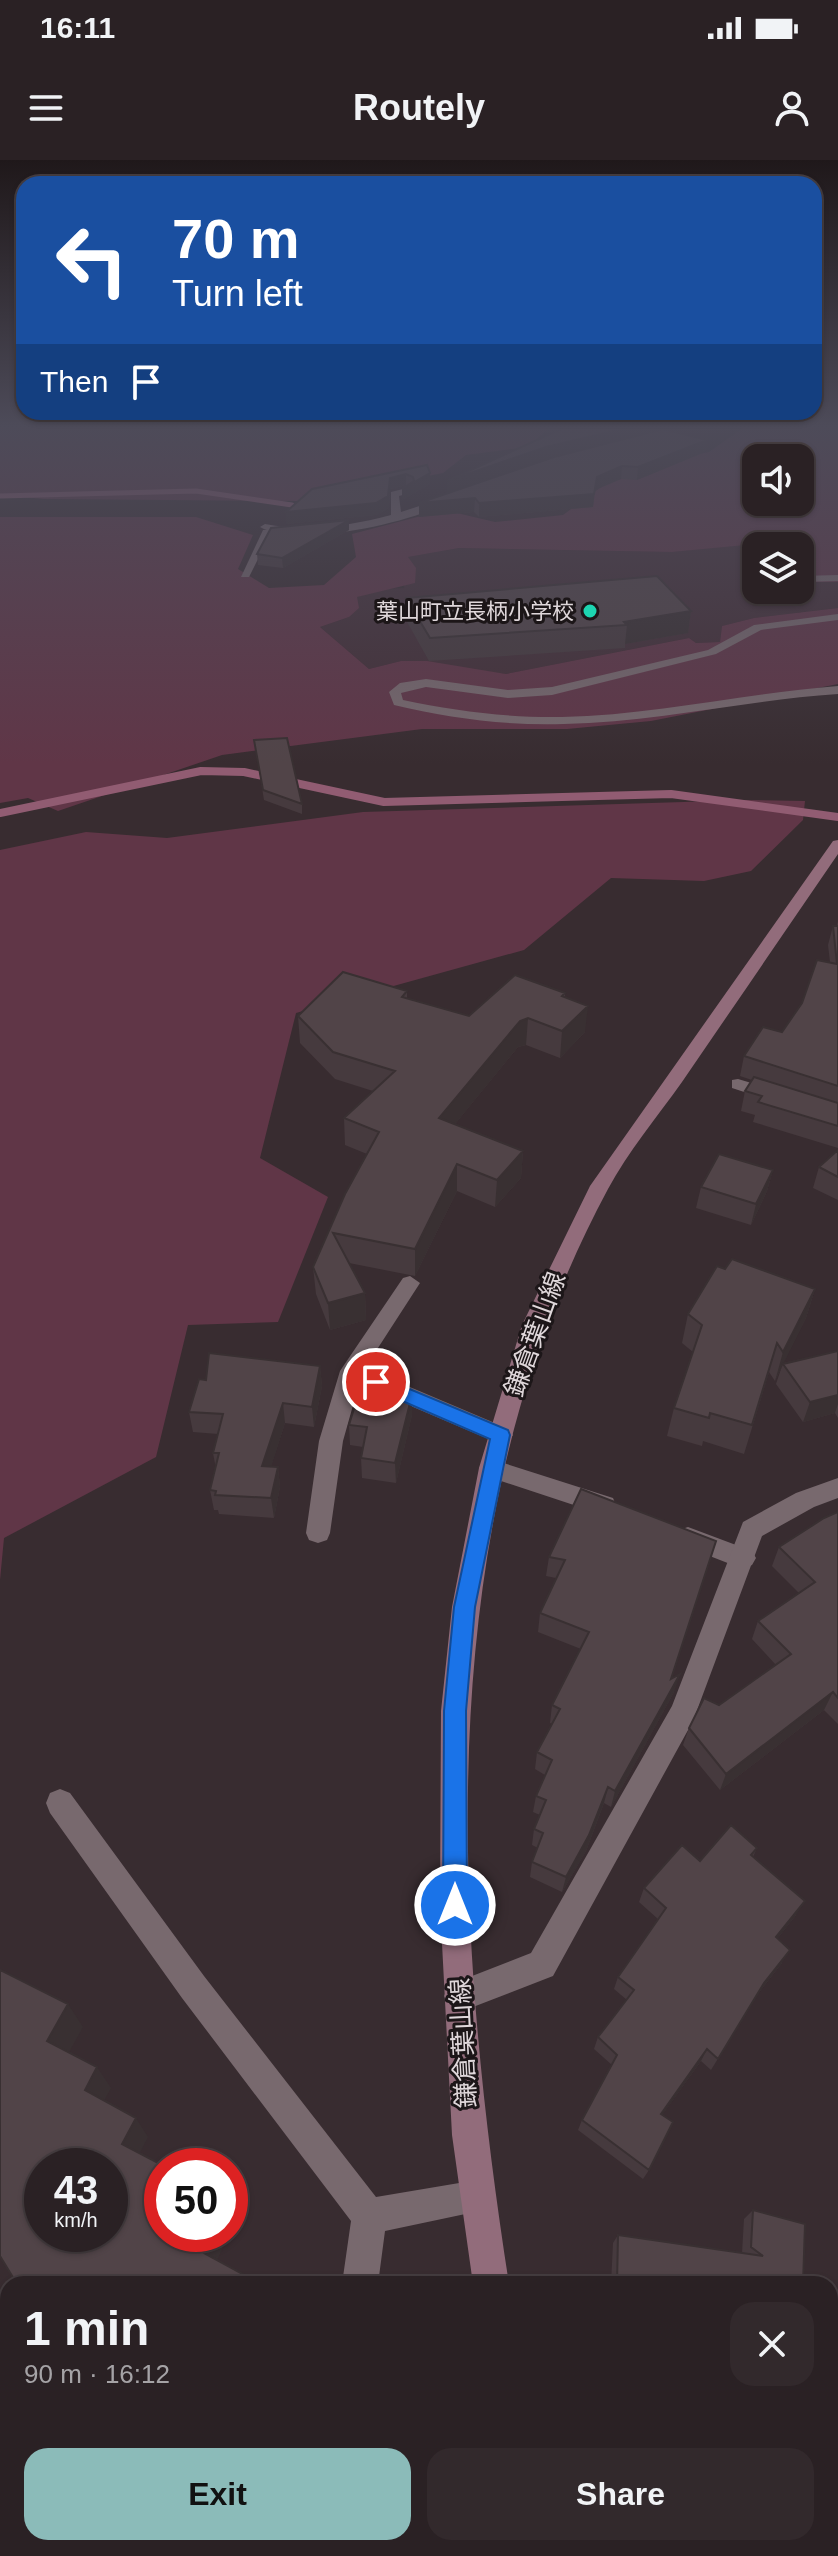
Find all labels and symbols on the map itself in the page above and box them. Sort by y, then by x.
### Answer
place label: 葉山町立長柄小学校 [376,599,574,624]
marker: 葉山町立長柄小学校 [581,602,599,620]
street label: 鎌倉葉山線 [499,1268,571,1400]
pin [342,1348,410,1416]
position arrow [413,1863,497,1947]
street label: 鎌倉葉山線 [445,1977,481,2109]
speed limit sign: 50 [144,2148,248,2252]

